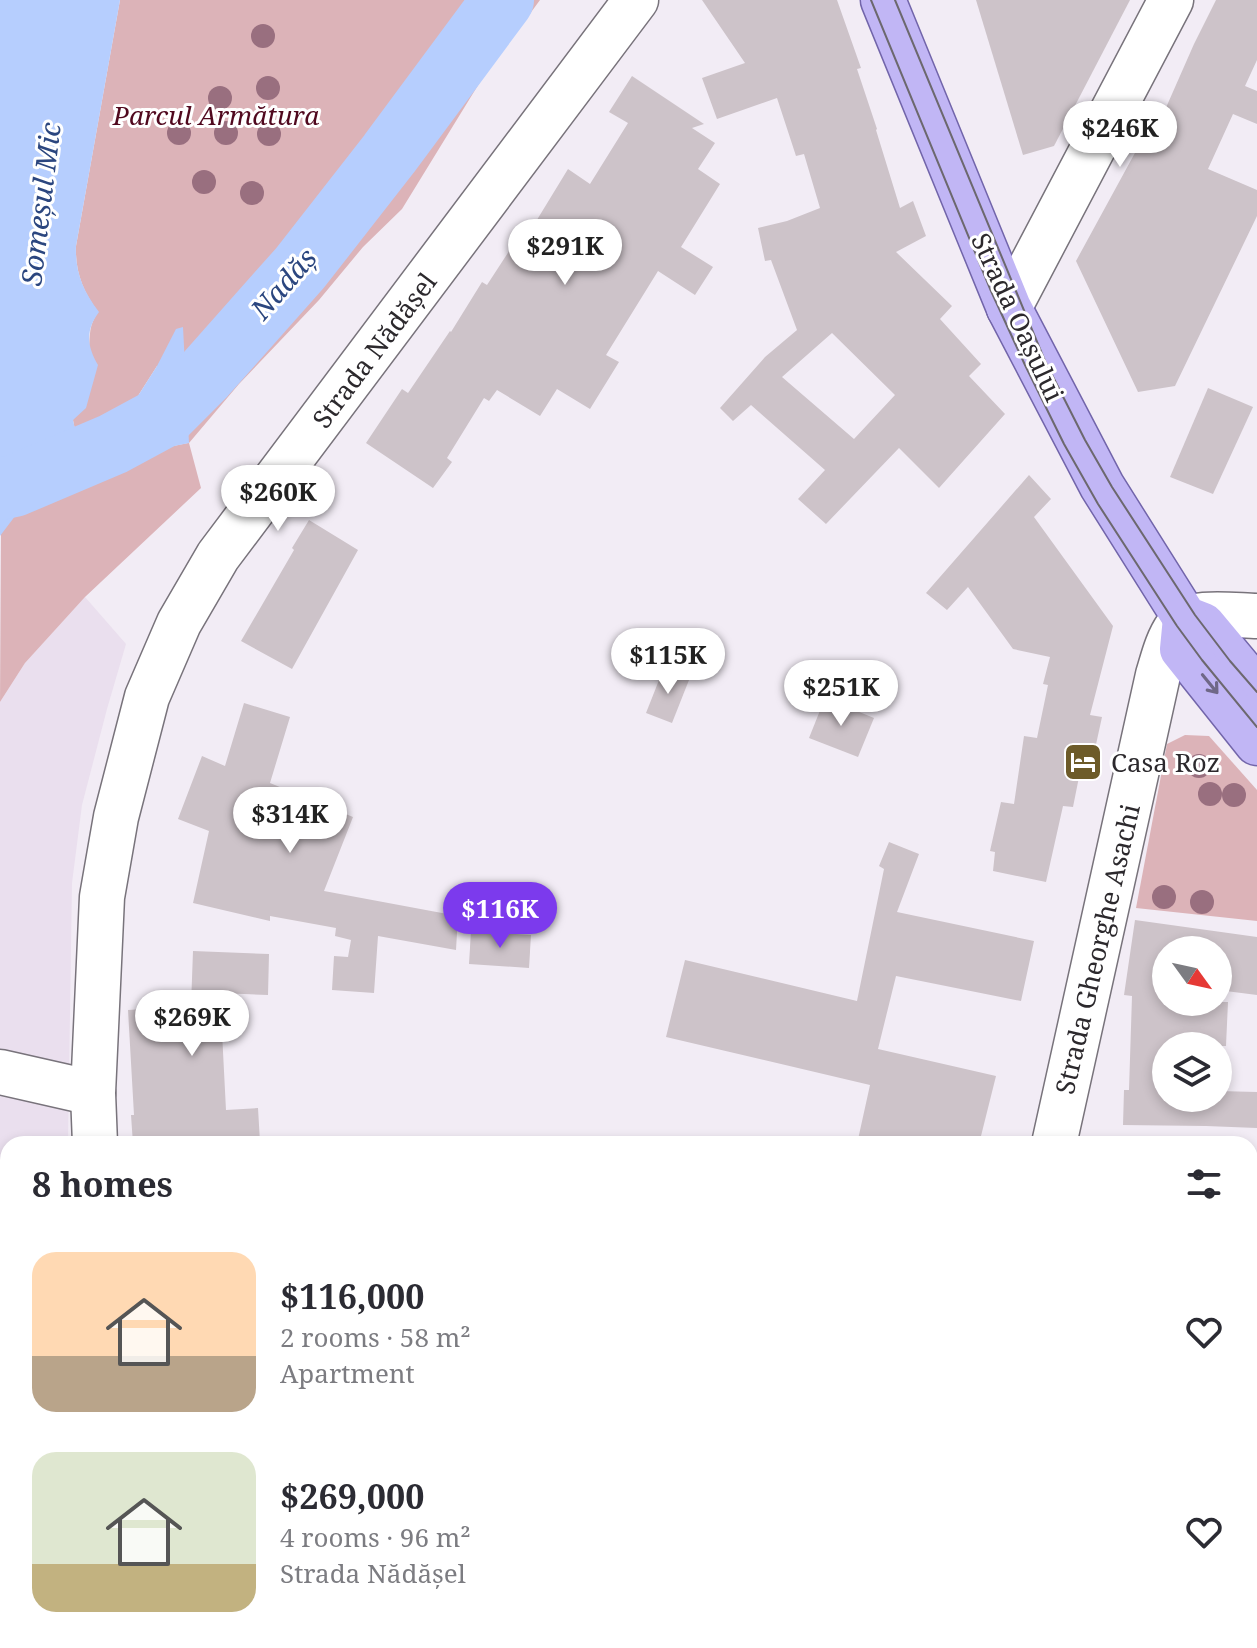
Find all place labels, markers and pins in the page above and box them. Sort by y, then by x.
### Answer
pin: $246K [1064,101,1176,169]
pin: $291K [509,219,621,287]
pin: $260K [222,465,334,533]
pin: $115K [612,628,724,696]
pin: $251K [785,660,897,728]
hotel icon: Casa Roz [1062,741,1104,783]
place label: Casa Roz [1111,744,1220,780]
pin: $314K [234,787,346,855]
pin: $116K [444,882,556,950]
pin: $269K [136,990,248,1058]

